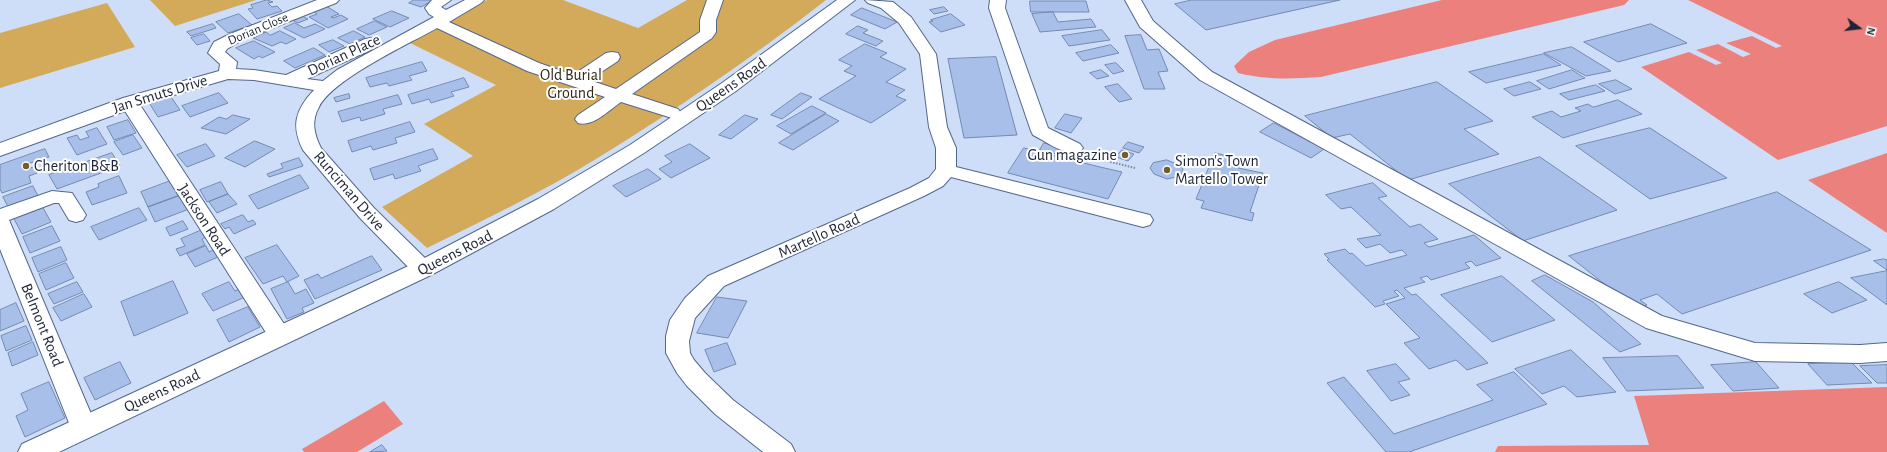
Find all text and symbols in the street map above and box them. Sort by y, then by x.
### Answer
north arrow [1839,8,1879,48]
street label: Dorian Close [226,9,290,49]
text: N [1865,26,1877,36]
street label: Dorian Place [304,30,384,80]
street label: Queens Road [692,54,770,116]
park label: Old Burial Ground [540,65,602,103]
street label: Jan Smuts Drive [110,70,210,118]
place label: Gun magazine [1028,145,1117,165]
street label: Runciman Drive [309,147,389,235]
marker: Gun magazine [1120,150,1130,160]
place label: Simon's Town Martello Tower [1175,151,1268,189]
place label: Cheriton B&B [34,156,119,176]
marker: Cheriton B&B [21,161,31,171]
marker: Simon's Town Martello Tower [1162,165,1172,175]
street label: Jackson Road [174,180,234,260]
street label: Martello Road [775,209,863,263]
street label: Queens Road [414,226,496,280]
street label: Belmont Road [17,281,67,369]
street label: Queens Road [121,365,203,417]

